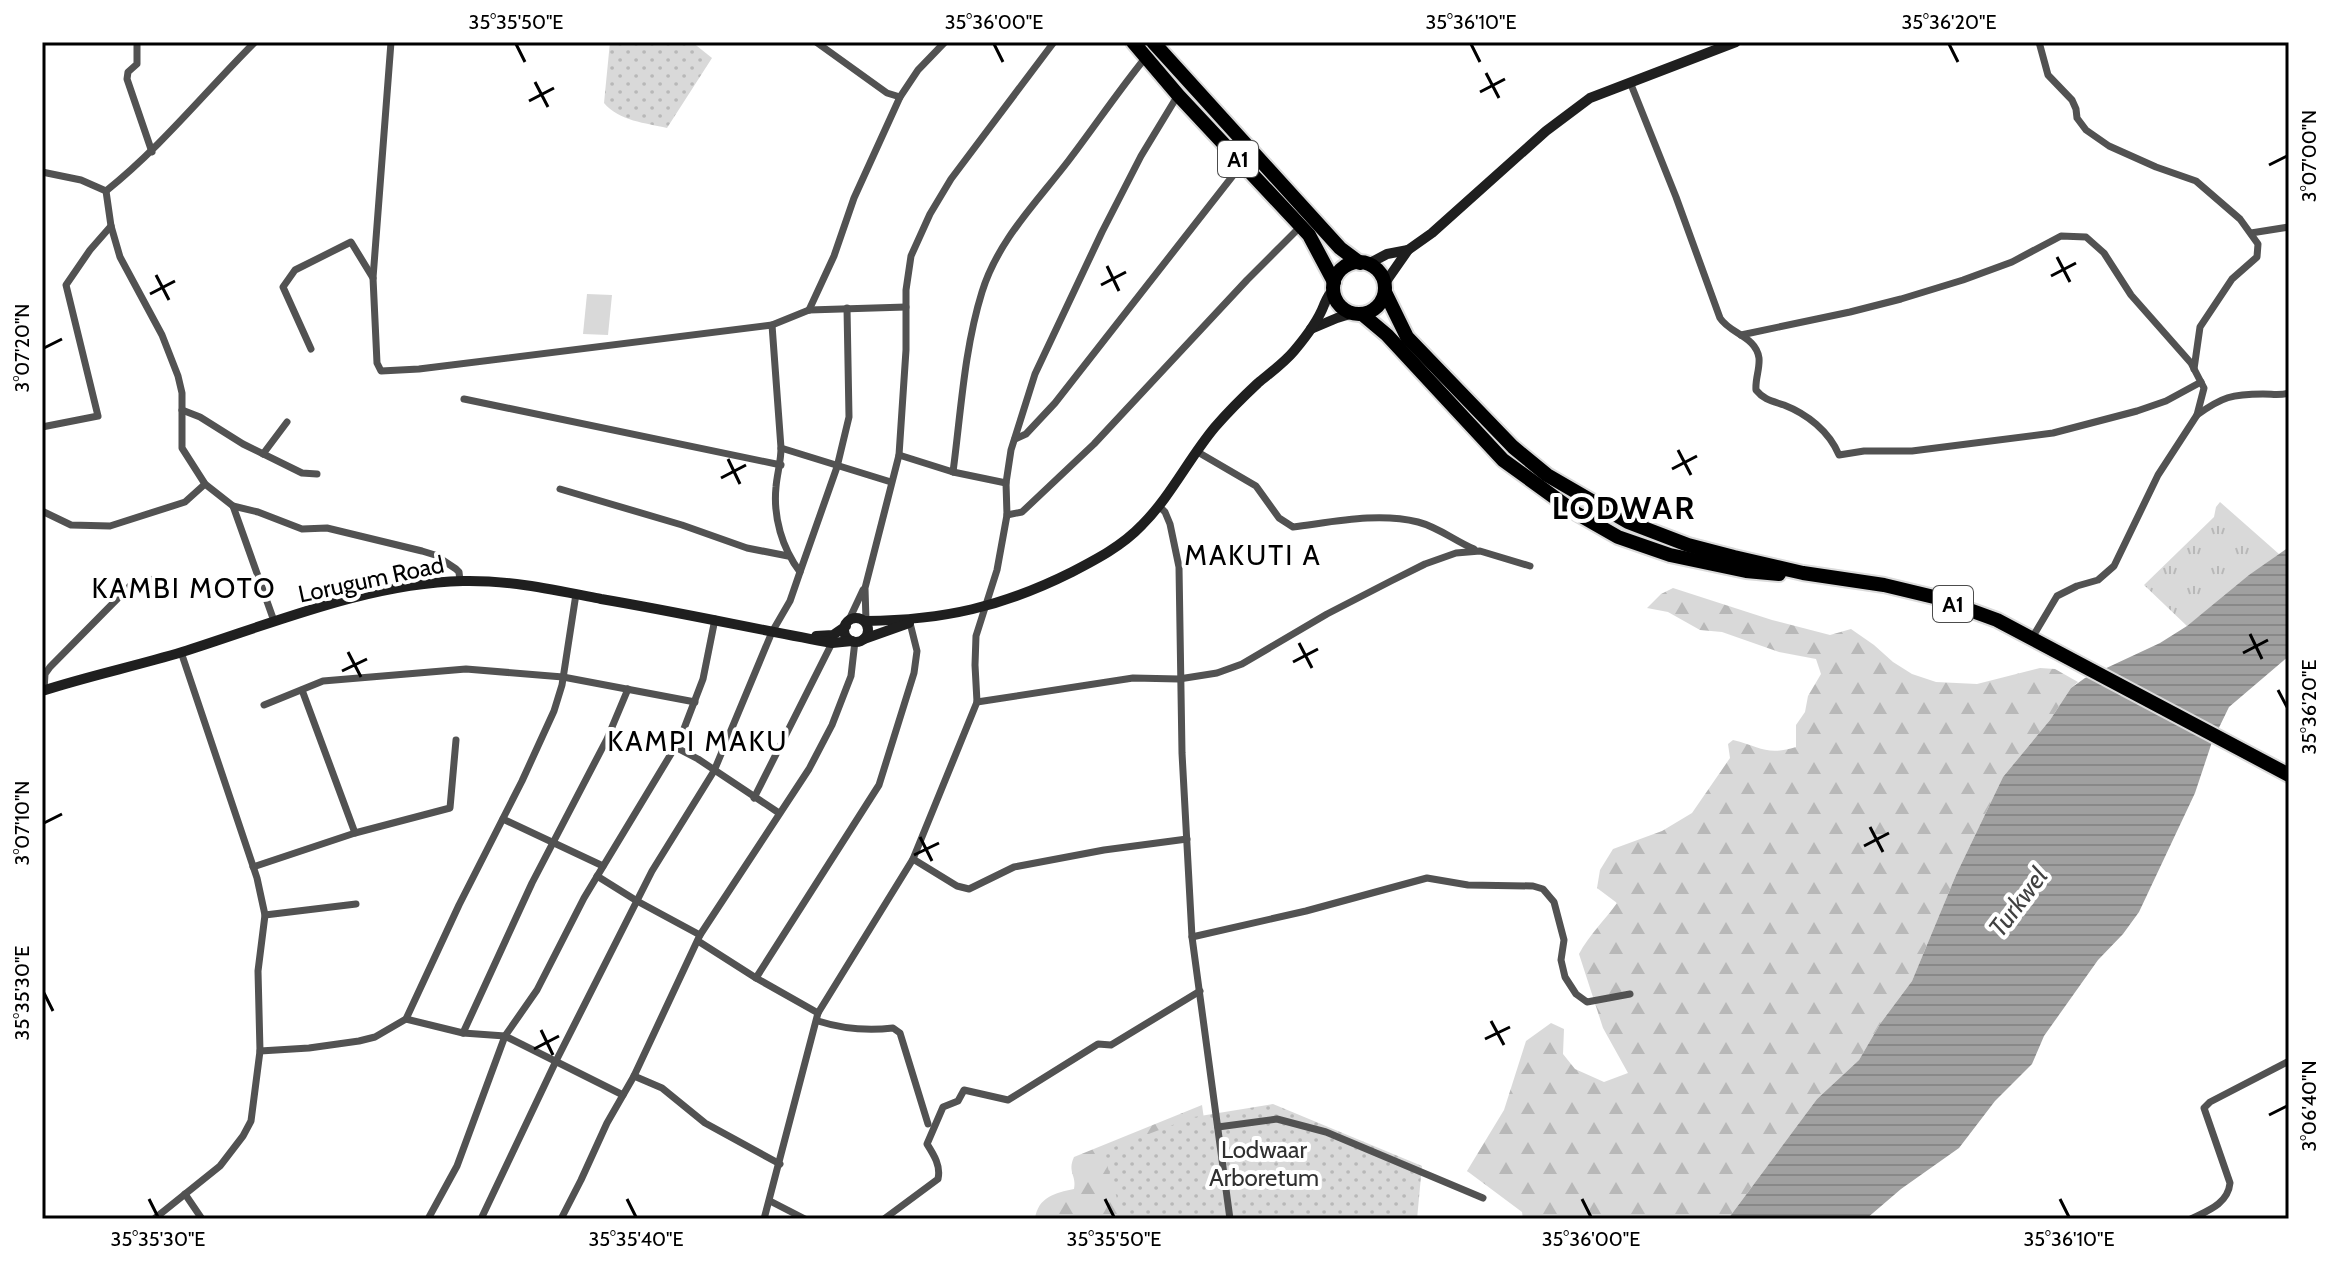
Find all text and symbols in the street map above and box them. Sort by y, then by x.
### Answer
text: 35°35'50"E [469,10,563,34]
text: 35°36'00"E [945,10,1043,34]
text: 35°36'10"E [1425,10,1517,34]
text: 35°36'20"E [1901,10,1997,34]
text: 3°07'00"N [2297,110,2321,202]
road number: A1 [1218,141,1258,177]
text: 3°07'20"N [10,304,34,392]
district label: LODWAR [1552,488,1696,527]
district label: MAKUTI A [1184,538,1322,572]
street label: Lorugum Road [296,549,446,609]
district label: KAMBI MOTO [91,571,277,605]
road number: A1 [1933,586,1973,622]
text: 35°36'20"E [2297,659,2321,755]
district label: KAMPI MAKU [607,724,789,758]
text: 3°07'10"N [10,781,34,865]
water label: Turkwel [1982,861,2054,943]
text: 35°35'30"E [10,946,34,1040]
text: 3°06'40"N [2297,1060,2321,1152]
park label: Lodwaar Arboretum [1209,1135,1319,1192]
text: 35°35'30"E [111,1227,205,1251]
text: 35°35'40"E [588,1227,684,1251]
text: 35°35'50"E [1067,1227,1161,1251]
text: 35°36'00"E [1542,1227,1640,1251]
text: 35°36'10"E [2023,1227,2115,1251]

